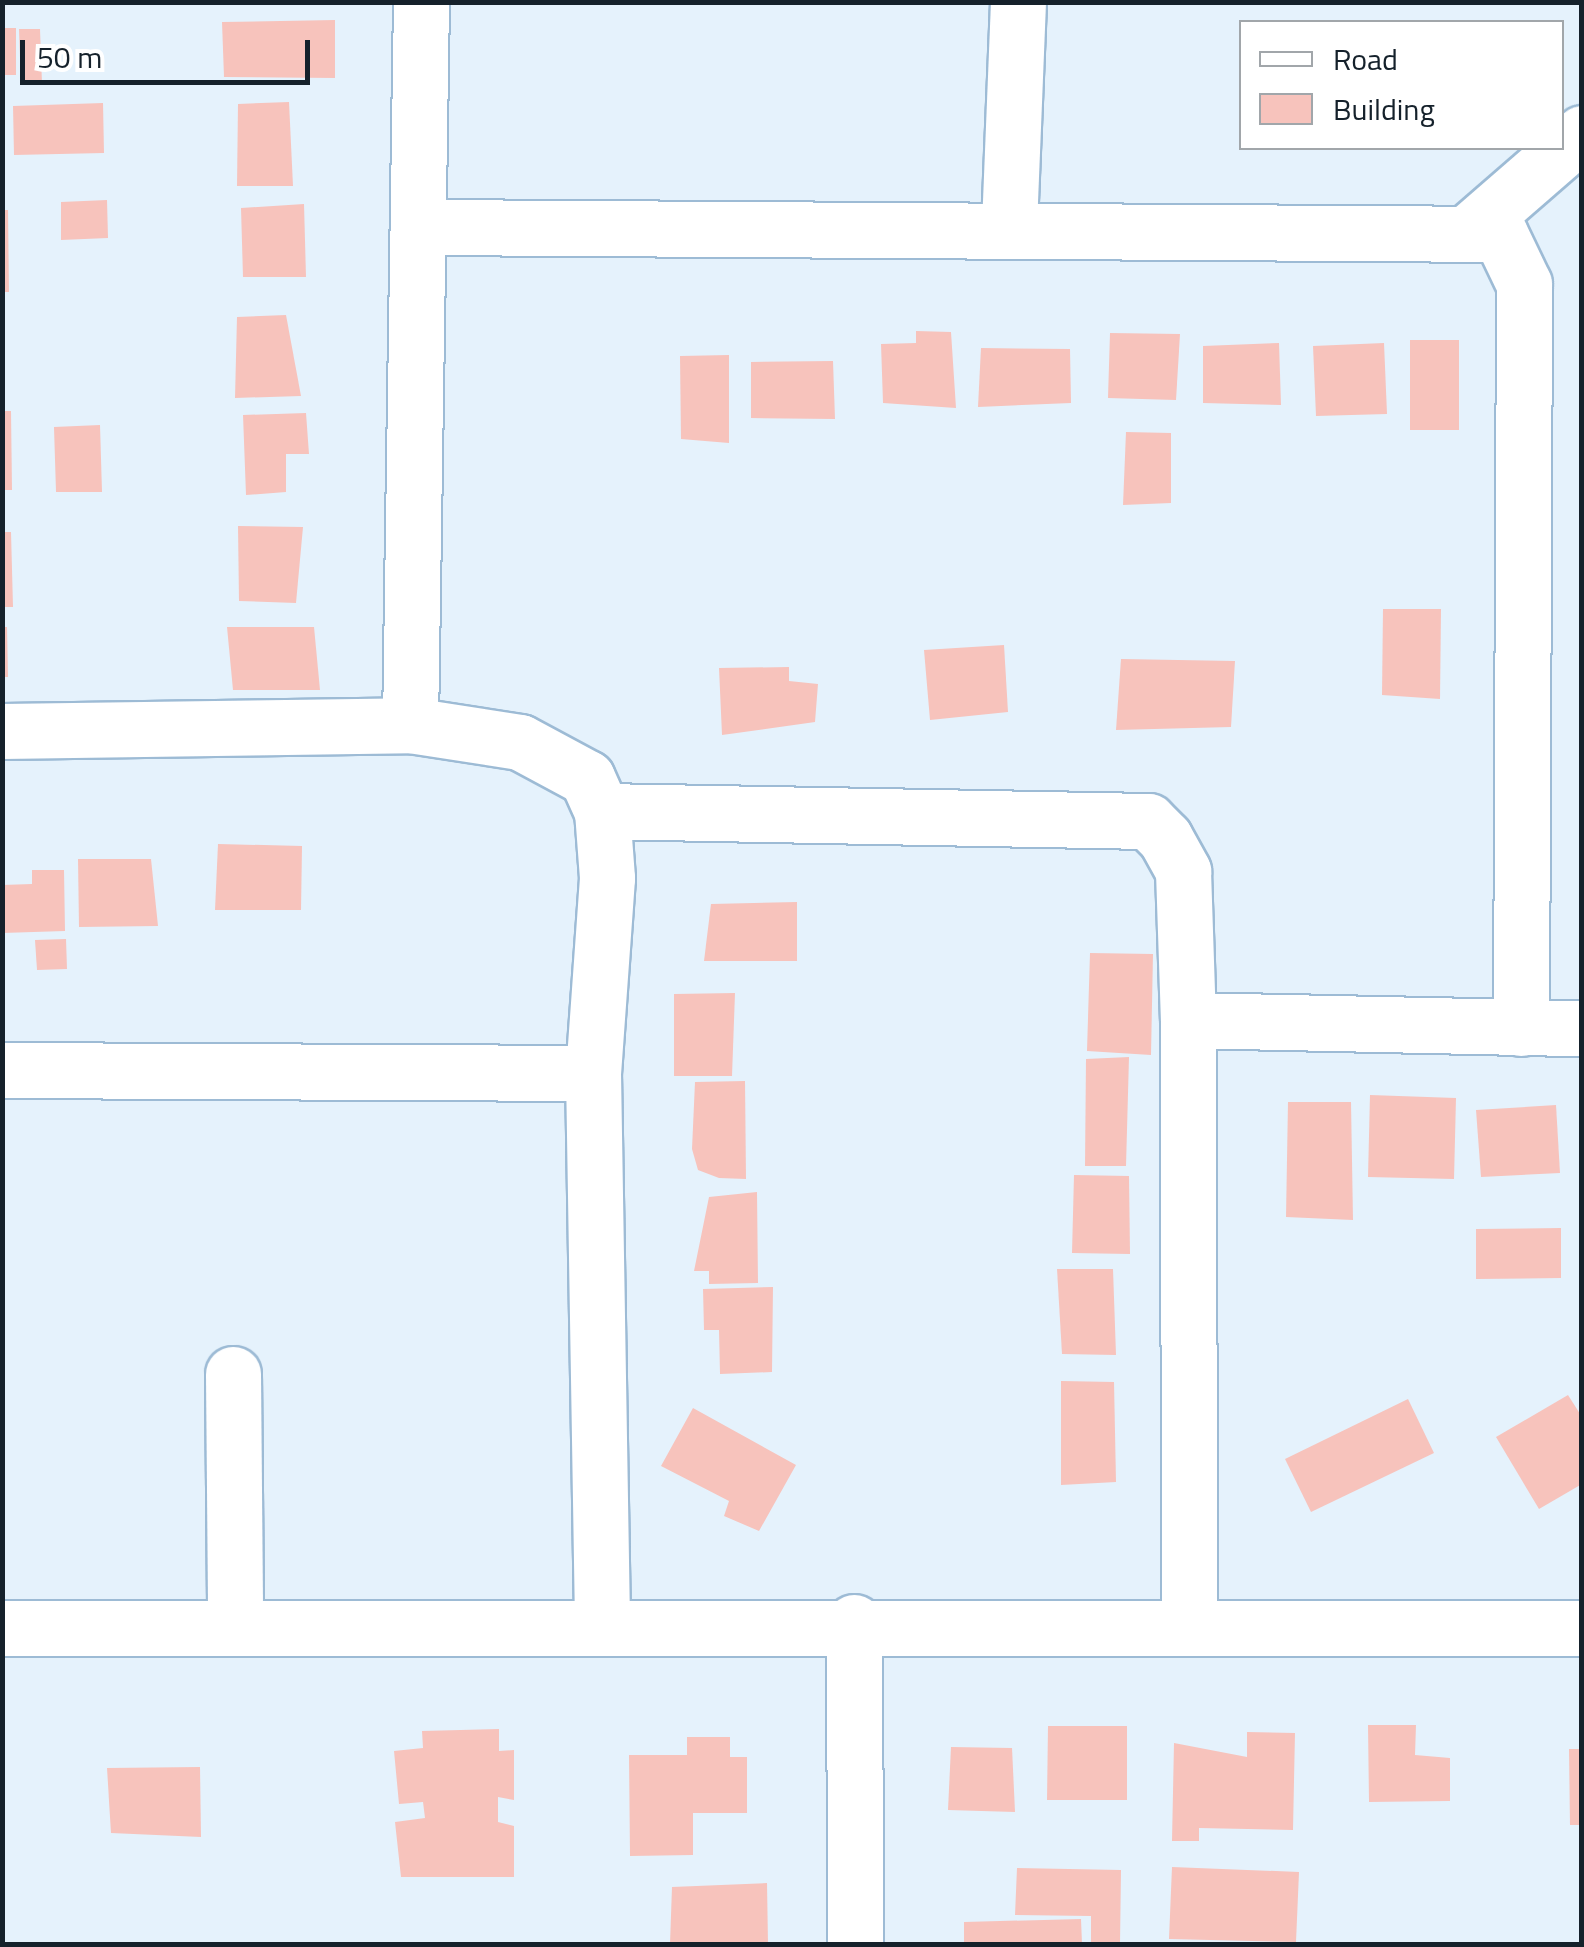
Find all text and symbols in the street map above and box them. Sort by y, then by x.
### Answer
scale bar [25,20,315,82]
legend [1239,20,1564,150]
text: 50 m [37,34,102,80]
text: Road [1333,36,1398,82]
text: Building [1333,86,1435,132]

